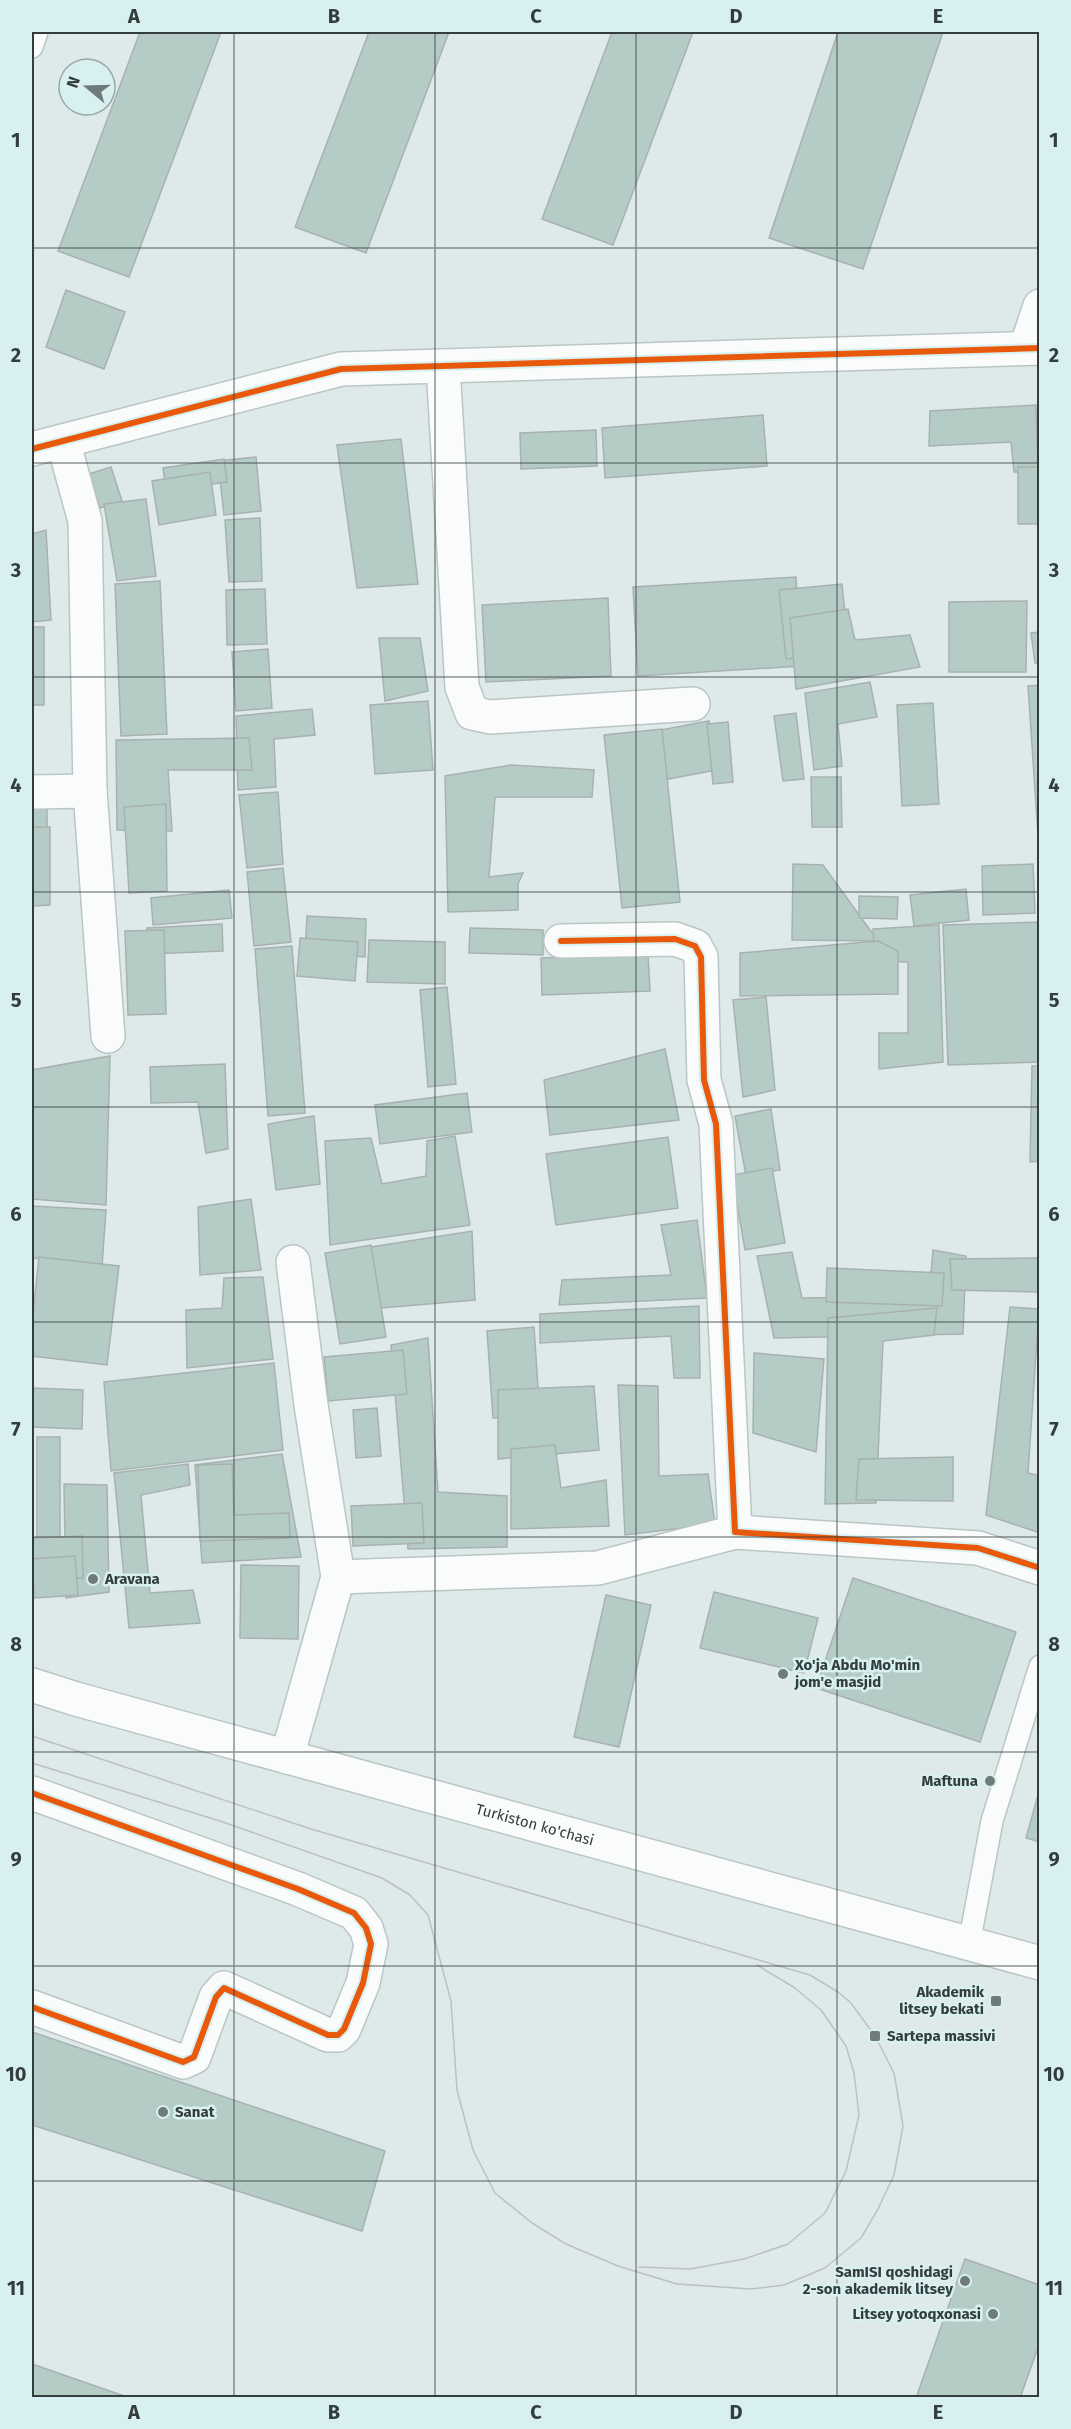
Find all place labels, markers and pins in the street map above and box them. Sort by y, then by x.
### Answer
place label: Aravana [104,1570,160,1588]
marker: Aravana [86,1572,100,1586]
place label: Xo'ja Abdu Mo'min jom'e masjid [794,1656,920,1691]
marker: Xo'ja Abdu Mo'min jom'e masjid [776,1667,790,1681]
place label: Maftuna [921,1772,978,1790]
marker: Maftuna [983,1774,997,1788]
place label: Akademik litsey bekati [899,1983,985,2018]
marker: Akademik litsey bekati [989,1994,1003,2008]
place label: Sartepa massivi [887,2027,995,2045]
marker: Sartepa massivi [868,2029,882,2043]
place label: Sanat [175,2103,215,2121]
marker: Sanat [156,2105,170,2119]
place label: SamISI qoshidagi 2-son akademik litsey [803,2263,953,2298]
marker: SamISI qoshidagi 2-son akademik litsey [958,2274,972,2288]
place label: Litsey yotoqxonasi [852,2305,981,2323]
marker: Litsey yotoqxonasi [986,2307,1000,2321]

